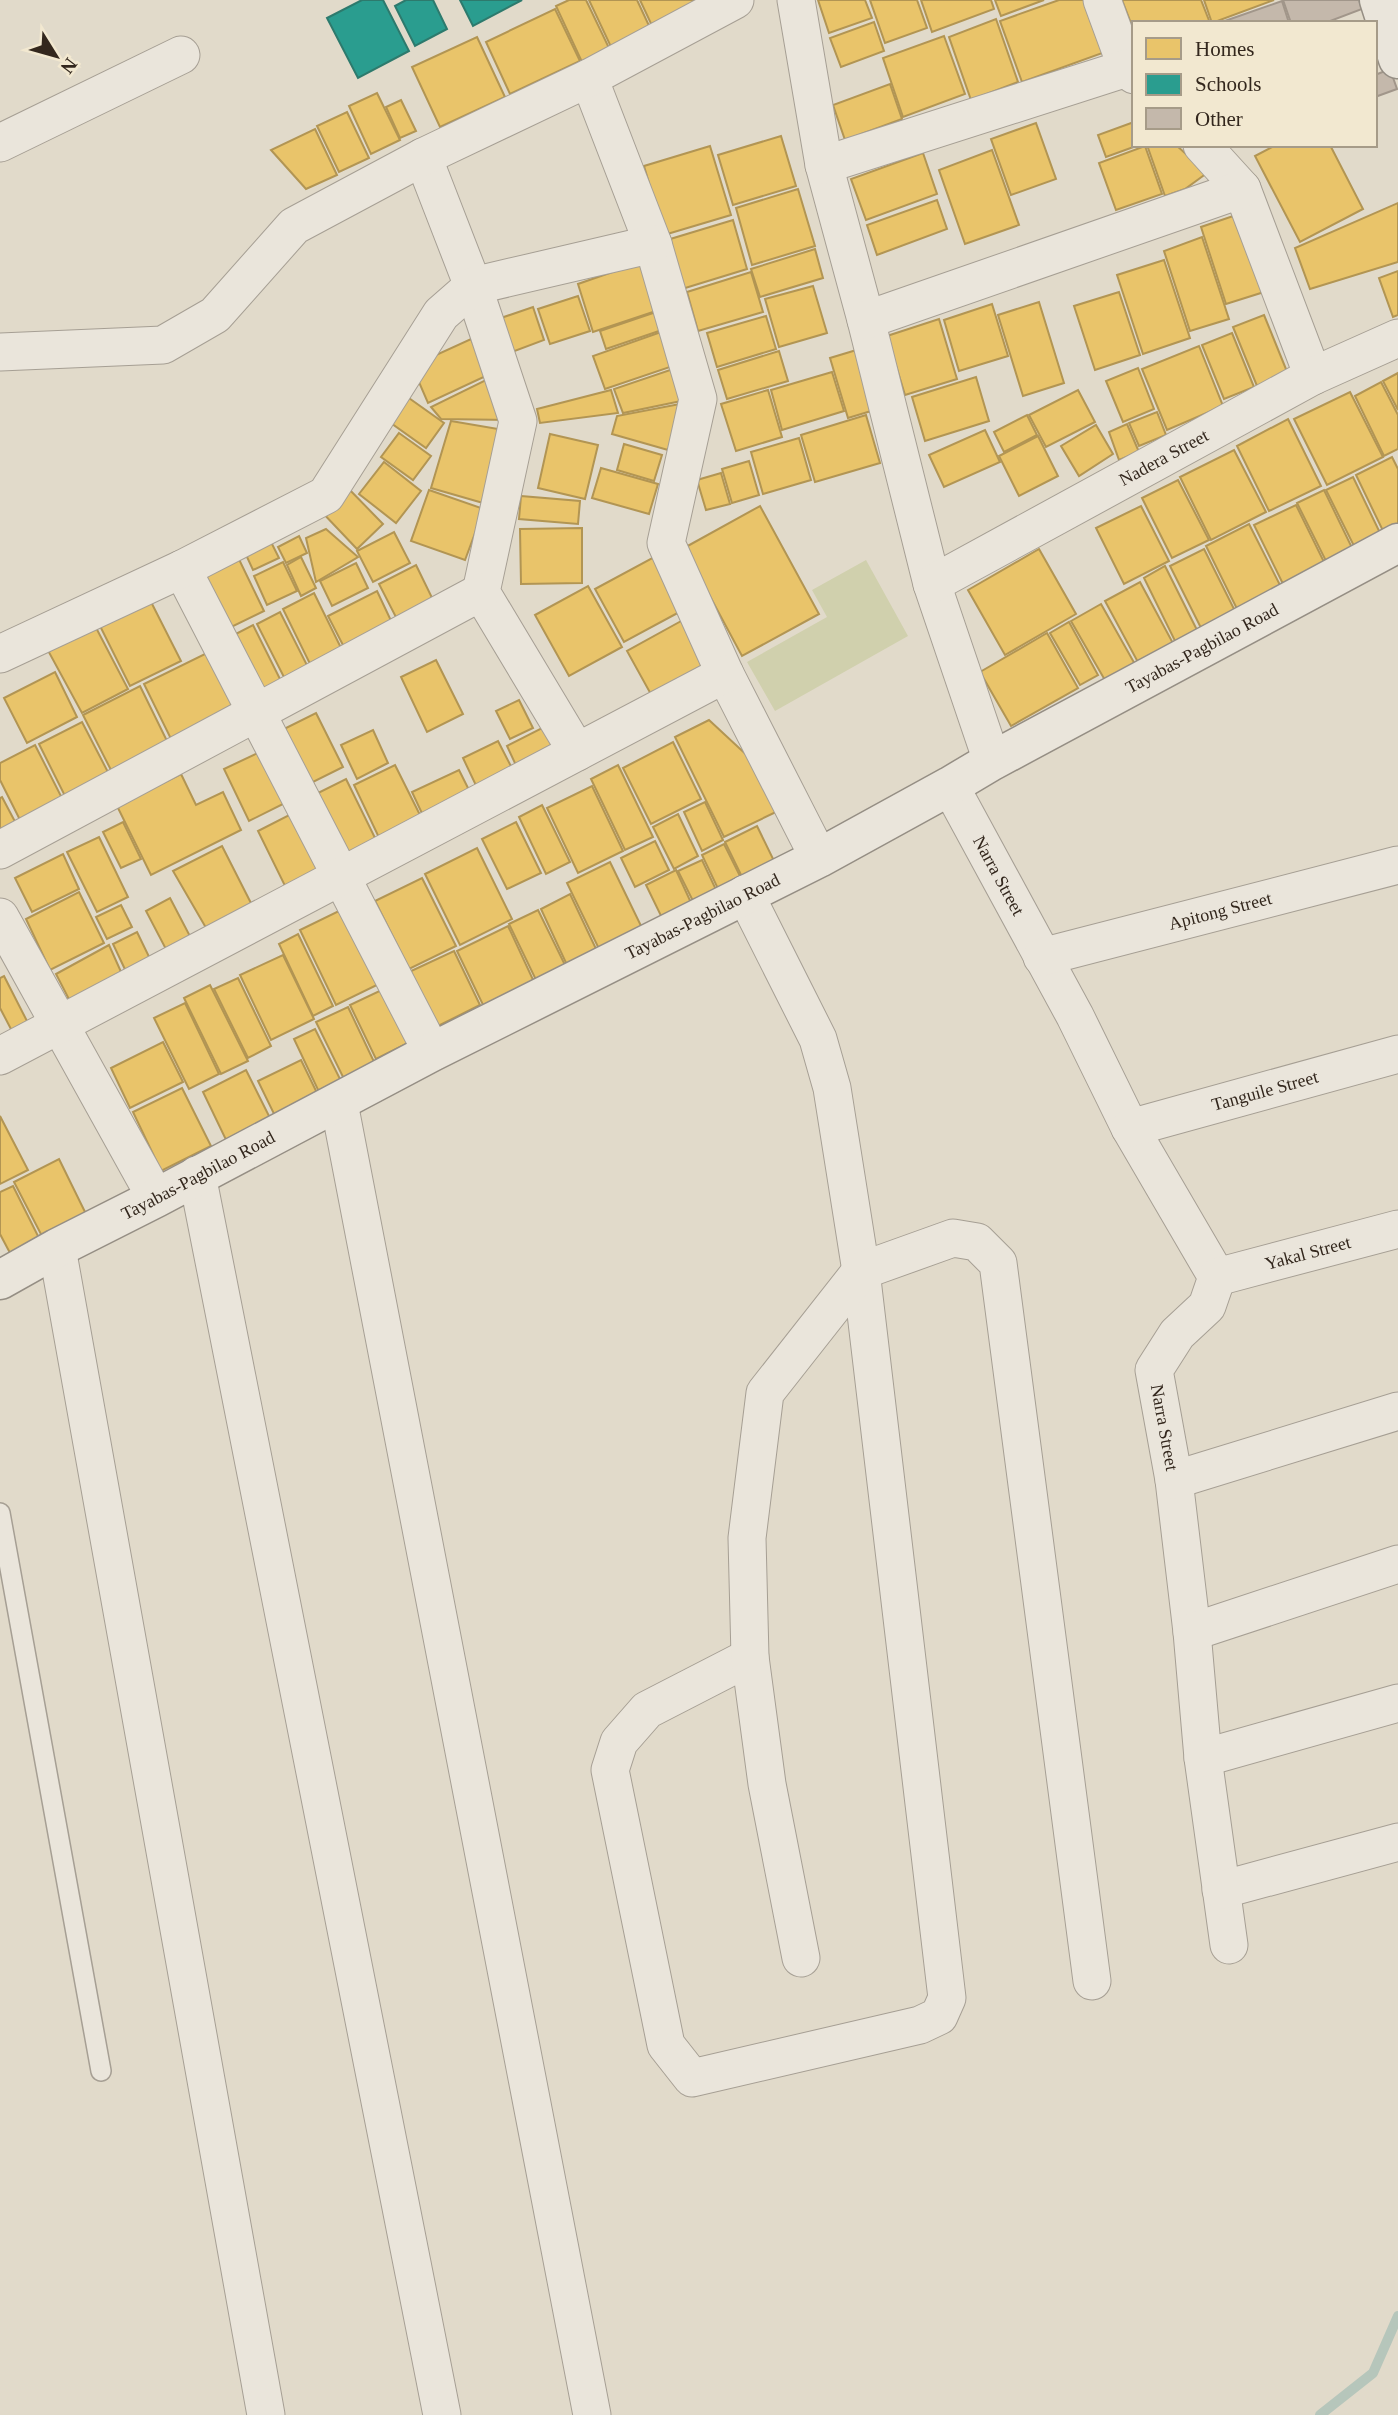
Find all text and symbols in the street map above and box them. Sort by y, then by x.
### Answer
north arrow [21,21,91,91]
legend [1132,21,1377,147]
text: Homes [1195,37,1255,61]
text: N [56,54,82,78]
text: Schools [1195,72,1262,96]
text: Other [1195,107,1243,131]
street label: Nadera Street [1116,425,1212,490]
street label: Tayabas-Pagbilao Road [1122,599,1282,697]
street label: Narra Street [969,832,1028,919]
street label: Tayabas-Pagbilao Road [622,869,783,964]
street label: Apitong Street [1167,888,1274,934]
street label: Tanguile Street [1210,1067,1320,1115]
street label: Tayabas-Pagbilao Road [118,1127,278,1224]
street label: Yakal Street [1263,1232,1353,1274]
street label: Narra Street [1147,1383,1182,1472]

